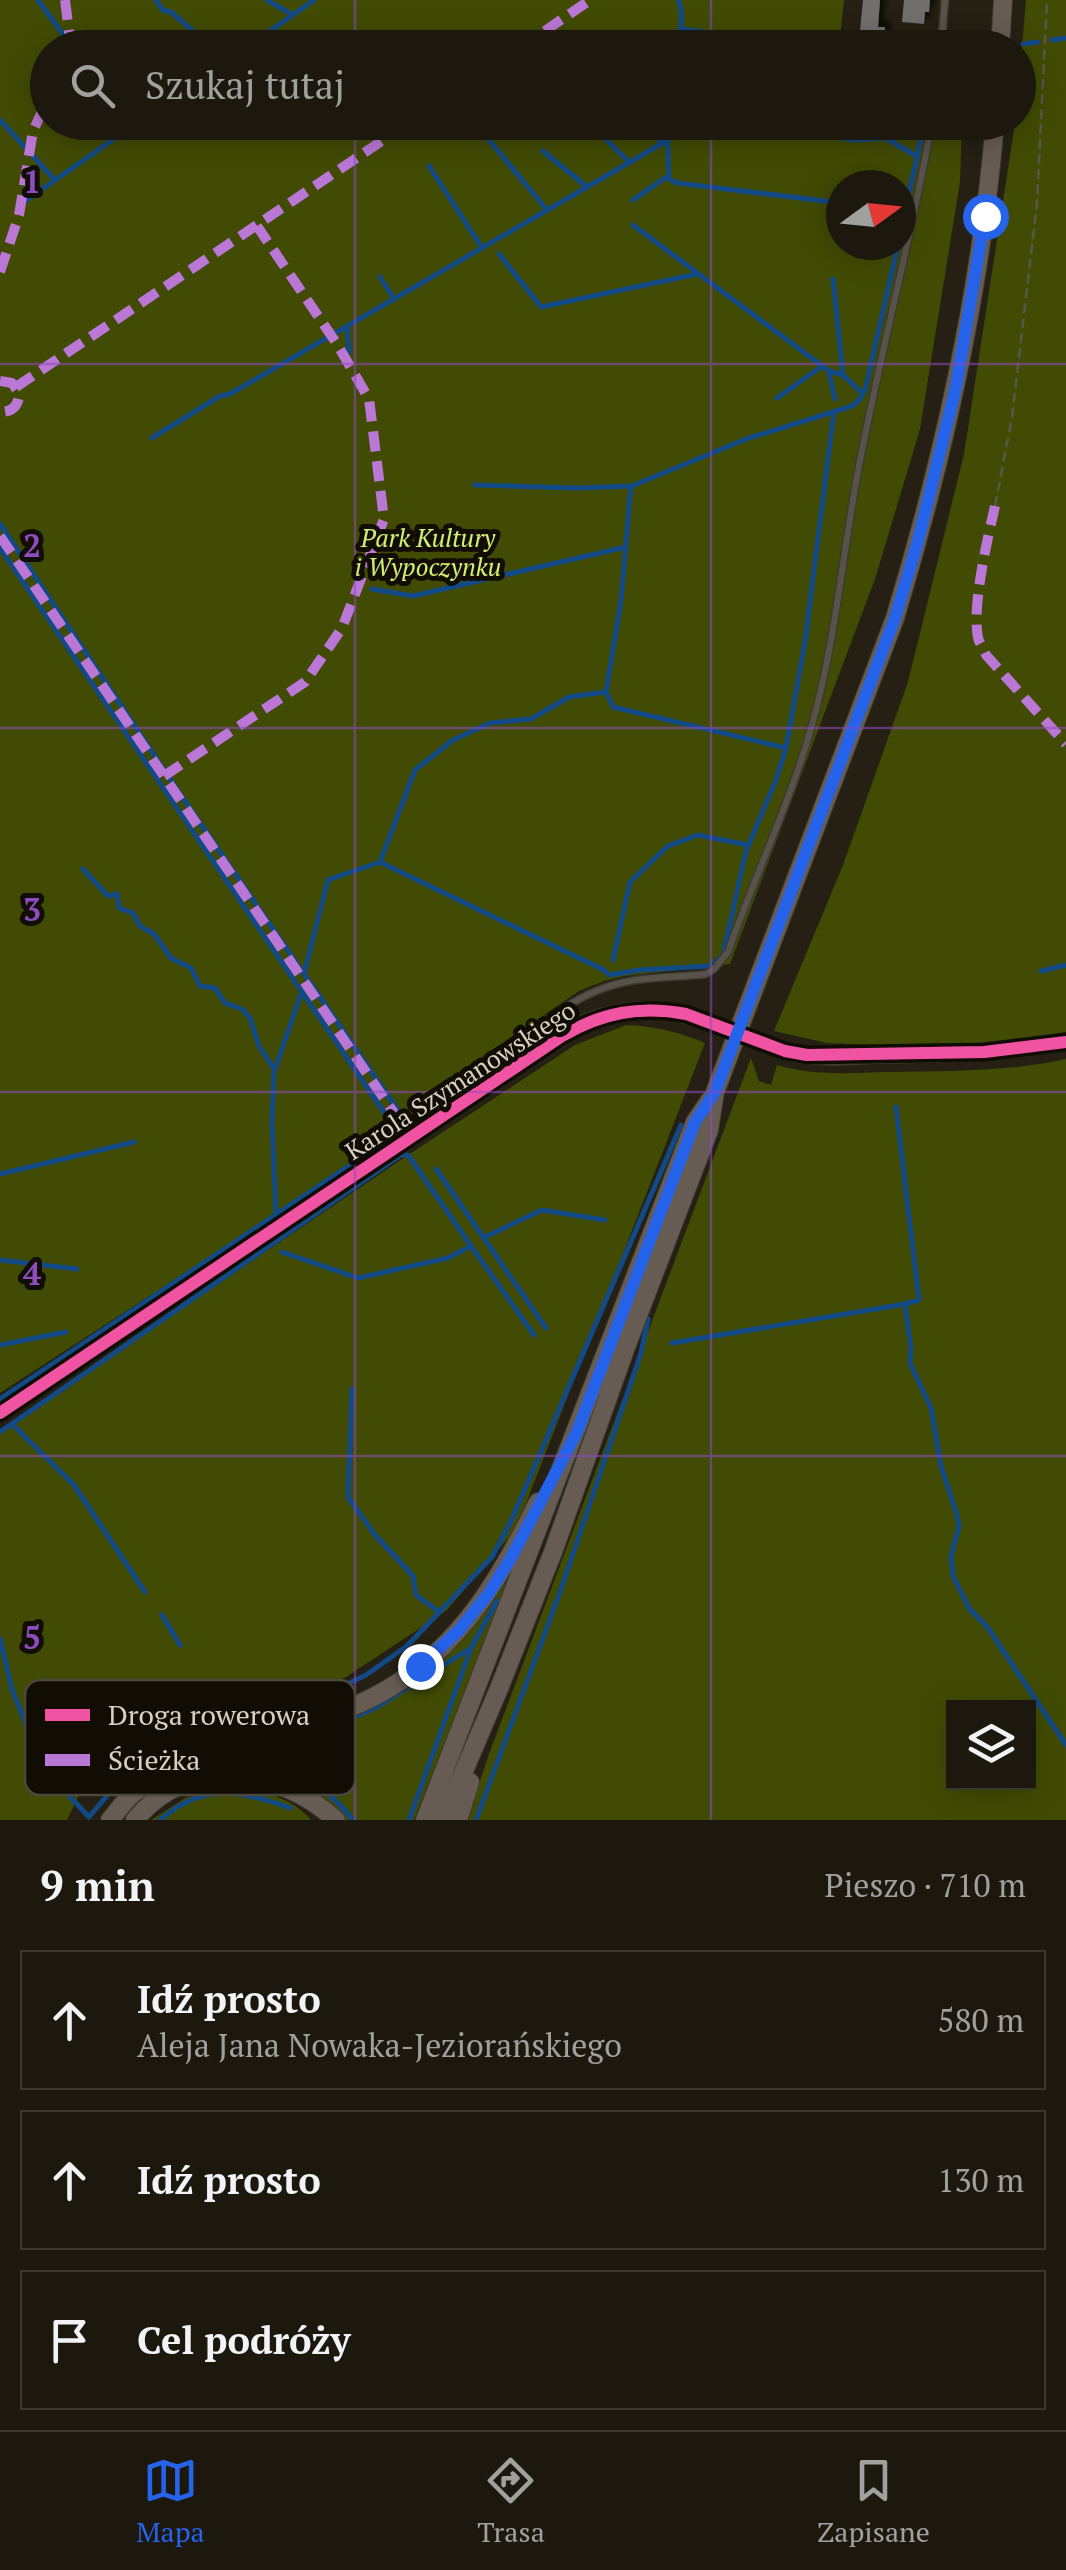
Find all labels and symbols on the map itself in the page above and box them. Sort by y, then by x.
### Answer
text: 1 [23,160,41,202]
north arrow [826,170,916,260]
route start [963,194,1009,240]
park label: Park Kultury i Wypoczynku [355,521,501,583]
text: 2 [23,524,41,566]
text: 3 [23,888,41,930]
street label: Karola Szymanowskiego [339,993,581,1167]
text: 4 [23,1252,41,1294]
text: 5 [23,1616,41,1658]
route end [398,1644,444,1690]
legend [25,1680,355,1795]
text: Droga rowerowa [108,1696,310,1733]
text: Ścieżka [108,1741,201,1778]

